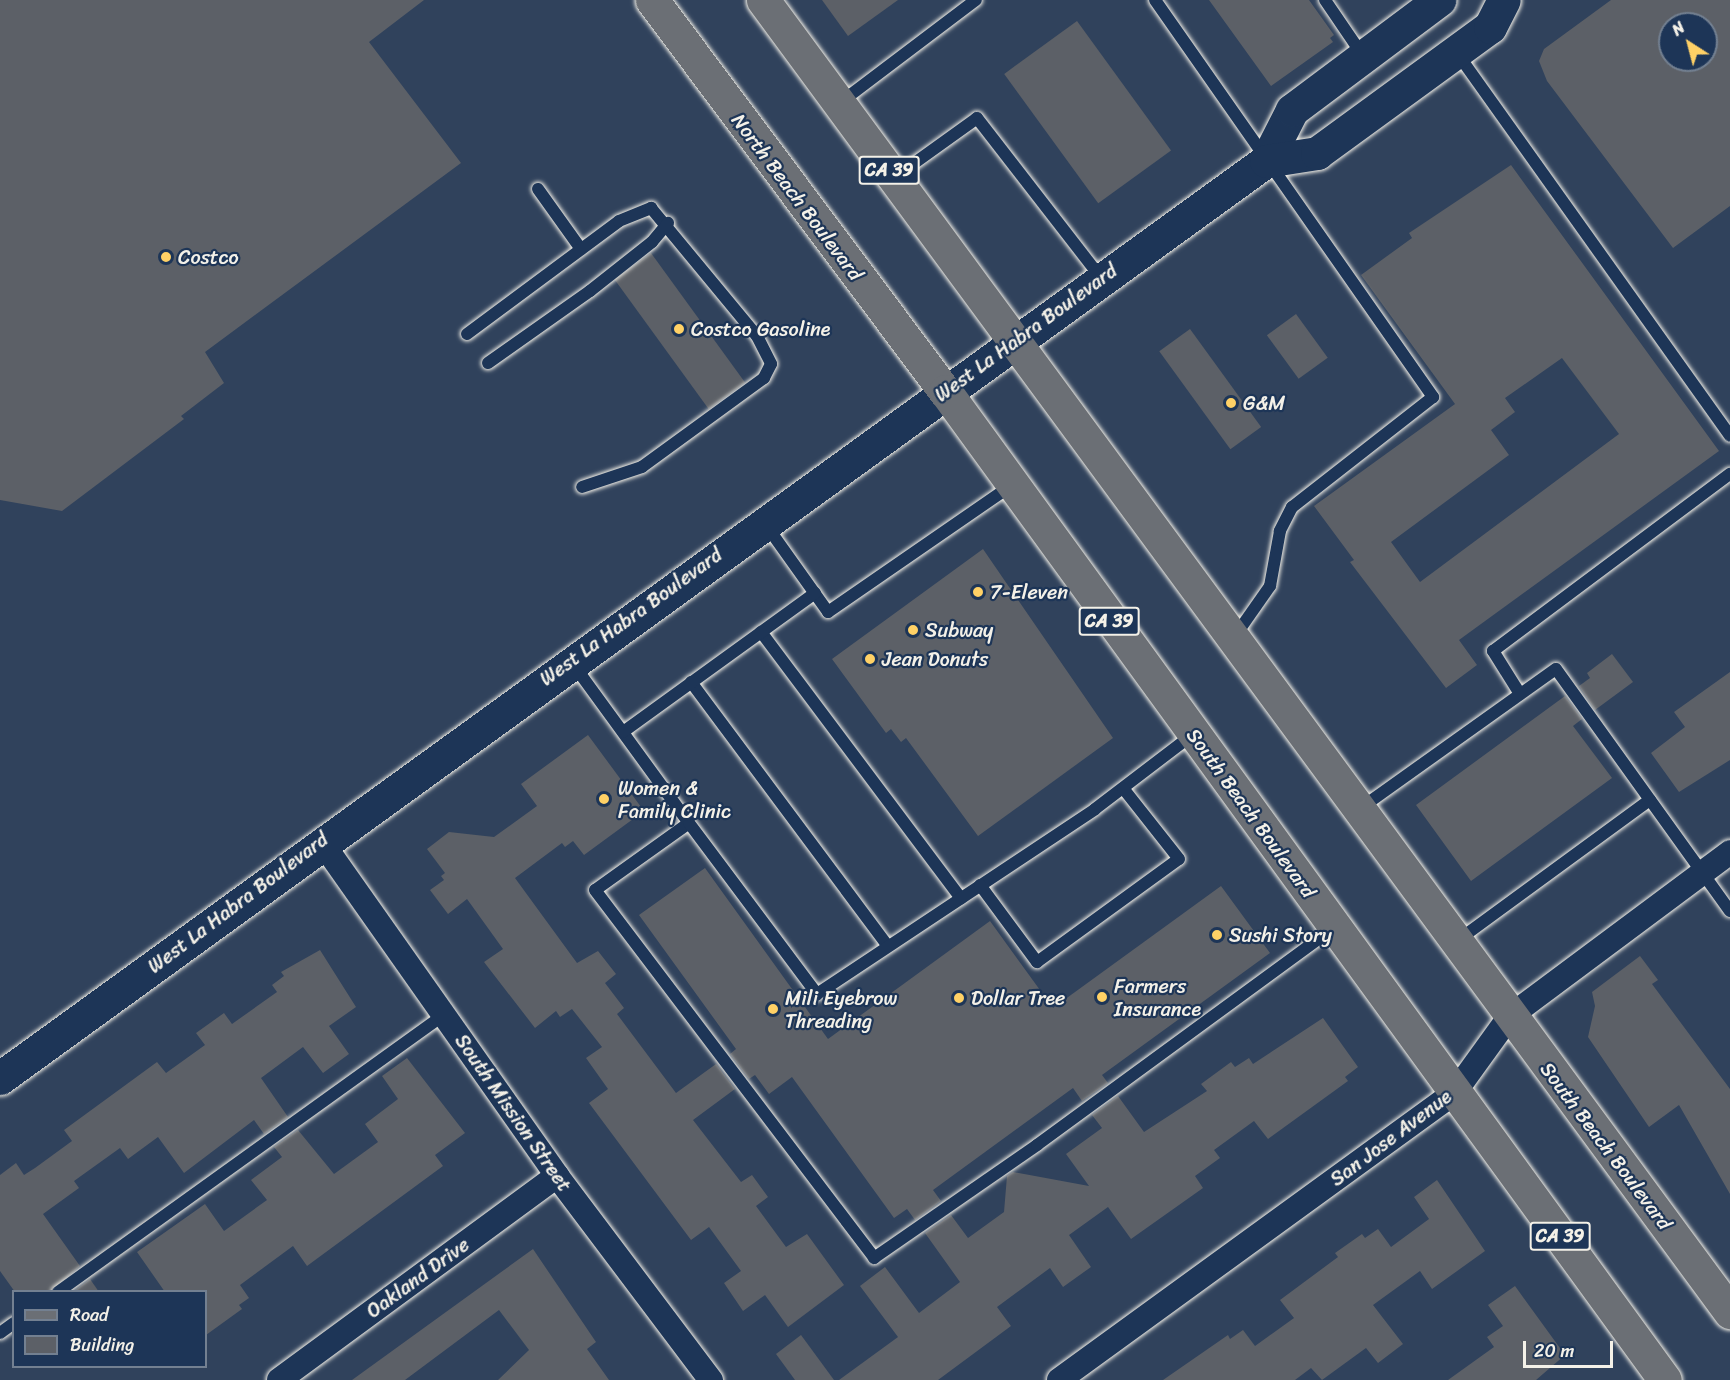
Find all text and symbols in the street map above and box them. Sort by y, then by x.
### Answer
north arrow [1658,12,1718,72]
text: N [1665,14,1691,44]
street label: North Beach Boulevard [727,109,867,285]
road number: CA 39 [858,155,920,185]
place label: Costco [178,245,239,269]
marker: Costco [159,250,173,264]
street label: West La Habra Boulevard [930,259,1122,407]
place label: Costco Gasoline [691,317,831,341]
marker: Costco Gasoline [672,322,686,336]
place label: G&M [1243,391,1285,415]
marker: G&M [1224,396,1238,410]
street label: West La Habra Boulevard [535,543,727,691]
place label: 7-Eleven [990,580,1068,604]
marker: 7-Eleven [971,585,985,599]
road number: CA 39 [1078,606,1140,636]
place label: Subway [925,618,993,642]
marker: Subway [906,623,920,637]
place label: Jean Donuts [882,647,988,671]
marker: Jean Donuts [863,652,877,666]
street label: South Beach Boulevard [1182,724,1320,902]
place label: Women & Family Clinic [618,776,731,823]
marker: Women & Family Clinic [595,790,613,808]
street label: West La Habra Boulevard [143,828,333,978]
place label: Sushi Story [1229,923,1333,947]
marker: Sushi Story [1210,928,1224,942]
place label: Farmers Insurance [1114,974,1201,1021]
place label: Mili Eyebrow Threading [785,986,898,1033]
place label: Dollar Tree [971,986,1066,1010]
marker: Farmers Insurance [1095,990,1109,1004]
marker: Dollar Tree [952,991,966,1005]
marker: Mili Eyebrow Threading [766,1002,780,1016]
street label: South Mission Street [449,1029,577,1197]
street label: South Beach Boulevard [1535,1058,1677,1234]
street label: San Jose Avenue [1325,1084,1457,1192]
road number: CA 39 [1528,1221,1592,1251]
street label: Oakland Drive [362,1233,474,1323]
legend [12,1290,207,1368]
text: Road [70,1299,109,1331]
text: Building [70,1329,134,1361]
scale bar [1526,1329,1616,1367]
text: 20 m [1534,1335,1574,1367]

